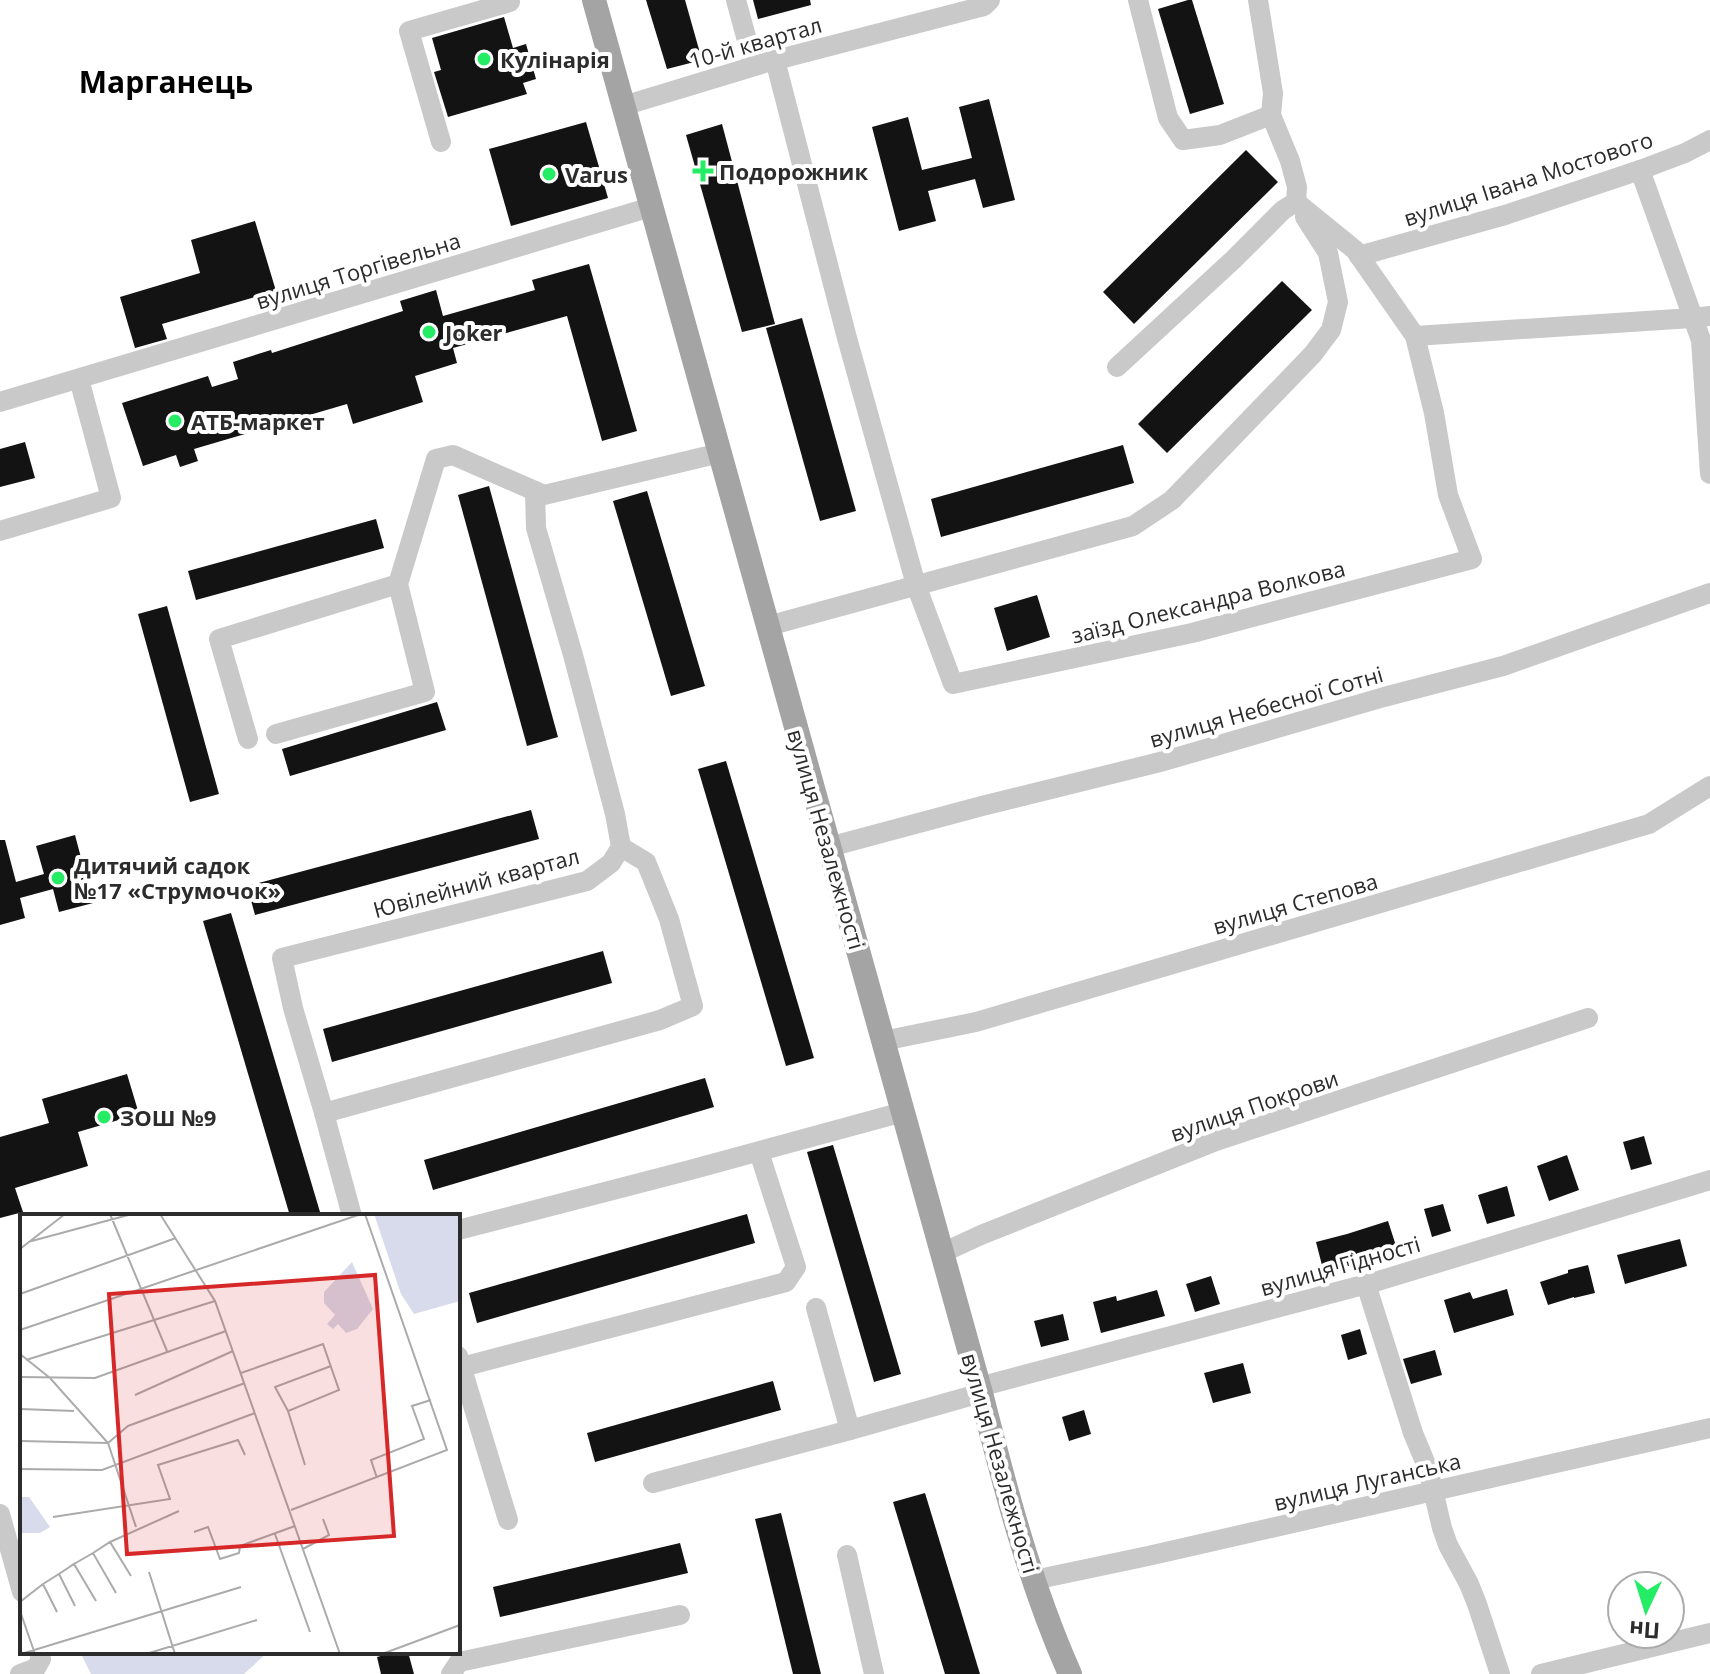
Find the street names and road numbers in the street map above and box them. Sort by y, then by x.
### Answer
street label: 10-й квартал [685,9,825,75]
street label: вулиця Івана Мостового [1399,123,1657,233]
street label: вулиця Торгівельна [252,225,464,315]
street label: заїзд Олександра Волкова [1068,552,1348,650]
street label: вулиця Небесної Сотні [1146,658,1386,754]
street label: вулиця Незалежності [781,725,873,953]
street label: Ювілейний квартал [369,840,583,924]
street label: вулиця Степова [1209,865,1381,941]
street label: вулиця Покрови [1166,1062,1342,1148]
street label: вулиця Гідності [1256,1228,1424,1302]
street label: вулиця Незалежності [955,1349,1047,1577]
street label: вулиця Луганська [1271,1445,1463,1517]

